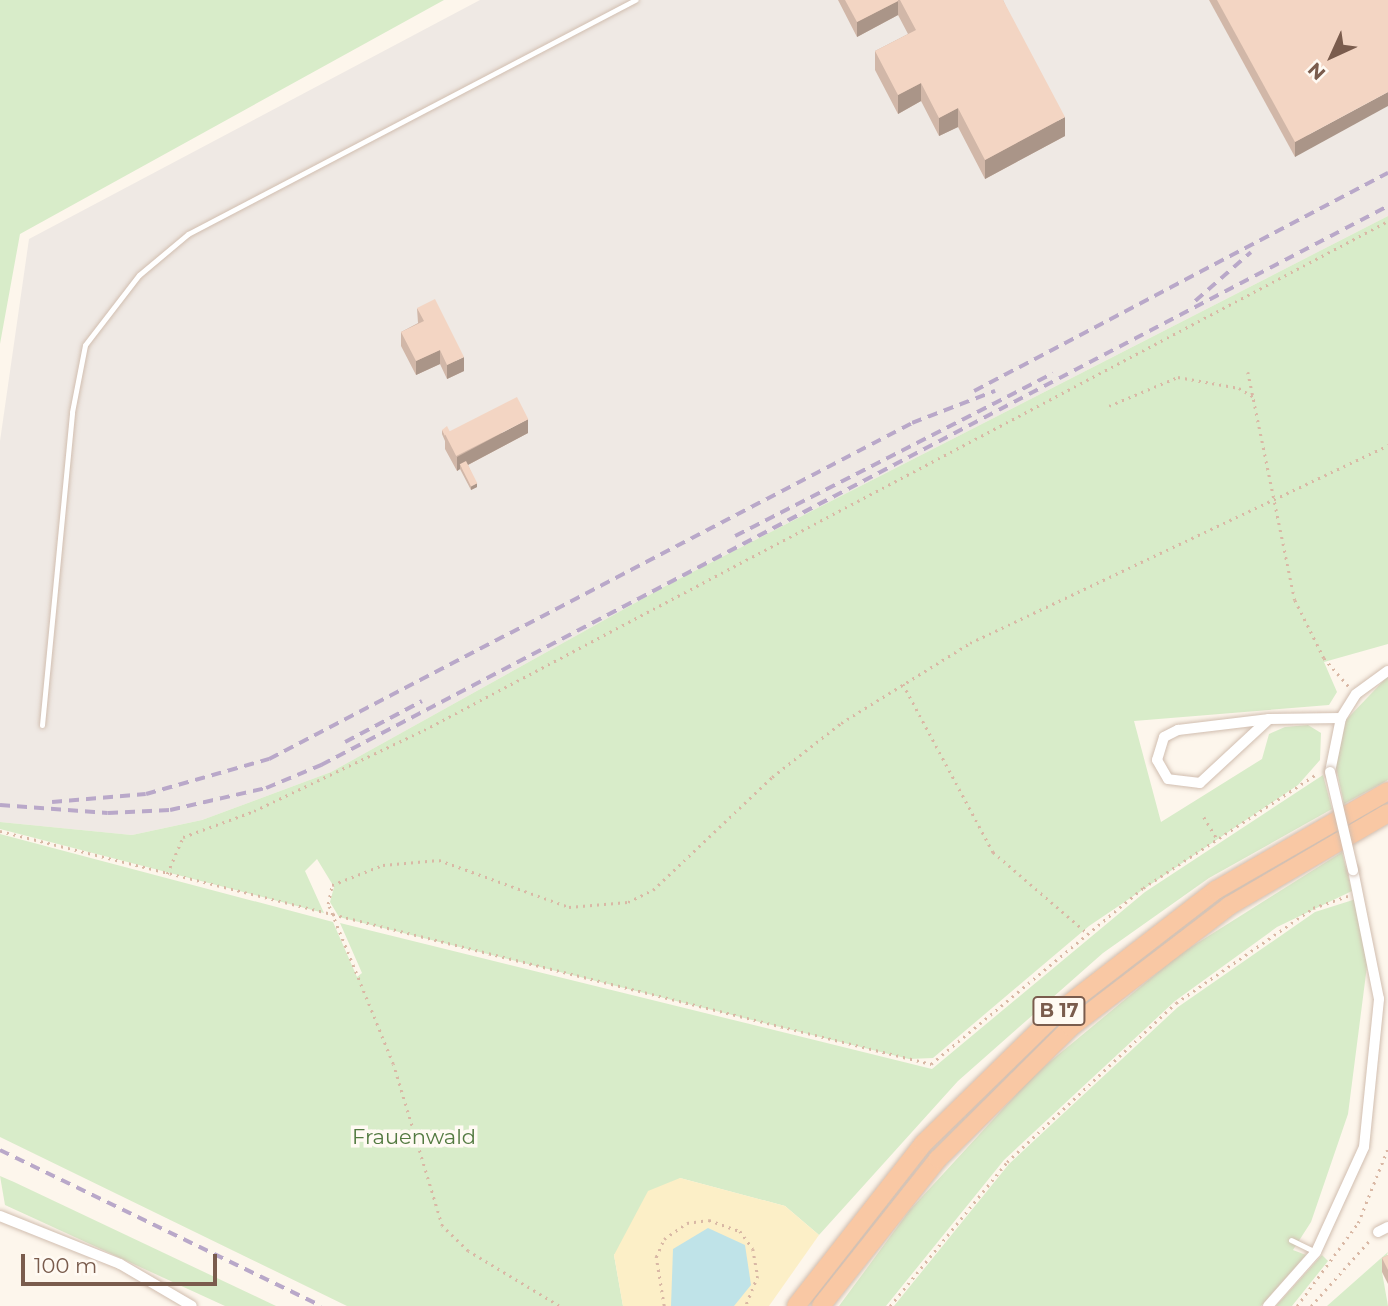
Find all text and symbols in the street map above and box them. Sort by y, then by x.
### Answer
north arrow [1297,21,1367,91]
text: N [1303,58,1330,85]
road number: B 17 [1031,995,1087,1026]
park label: Frauenwald [352,1124,476,1150]
scale bar [24,1240,220,1284]
text: 100 m [34,1253,97,1278]

